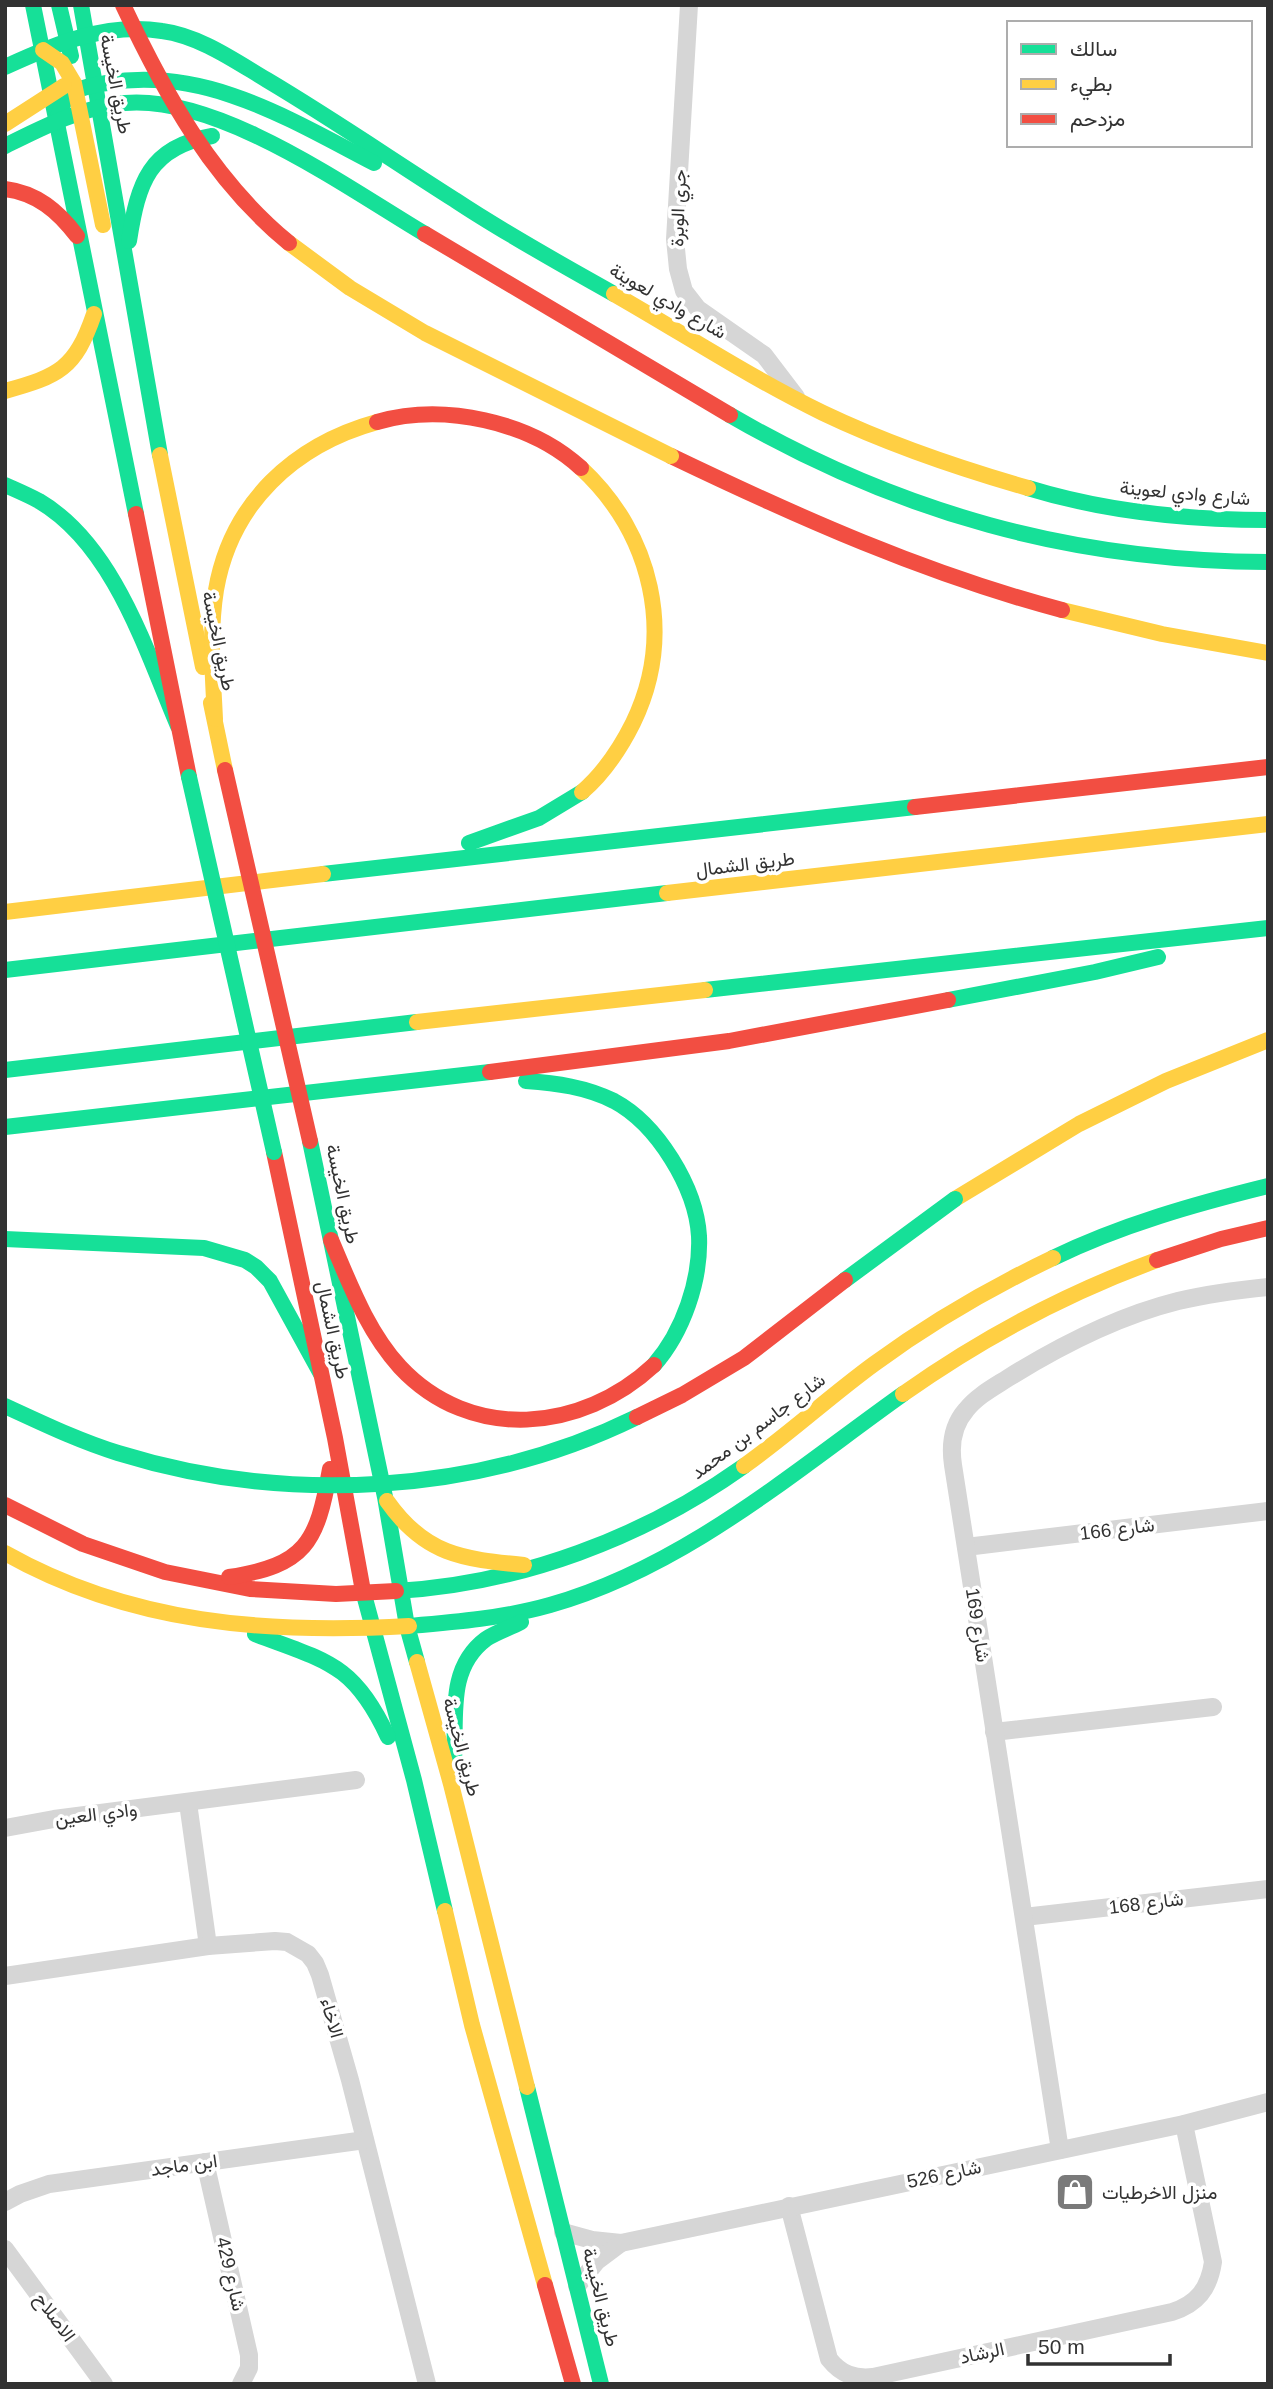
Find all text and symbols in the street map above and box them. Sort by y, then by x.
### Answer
legend [1007,21,1252,147]
street label: طريق الخيسة [95,32,136,136]
text: سالك [1070,37,1117,60]
text: بطيء [1070,72,1113,101]
text: مزدحم [1070,107,1125,133]
street label: جري الوبرة [666,169,695,247]
street label: شارع وادي لعوينة [603,259,730,347]
street label: شارع وادي لعوينة [1118,477,1251,514]
street label: طريق الخيسة [197,589,240,693]
street label: طريق الشمال [694,848,796,881]
street label: طريق الخيسة [321,1142,364,1246]
street label: طريق الشمال [311,1279,354,1381]
street label: شارع جاسم بن محمد [687,1369,830,1485]
street label: شارع 166 [1078,1514,1156,1546]
street label: شارع 169 [960,1586,994,1664]
street label: طريق الخيسة [438,1695,485,1799]
street label: وادي العين [54,1799,139,1834]
street label: شارع 168 [1107,1888,1185,1920]
street label: الاخاء [316,1996,348,2040]
street label: ابن ماجد [149,2150,219,2181]
street label: شارع 526 [905,2156,983,2194]
shop icon: منزل الاخرطيات [1054,2171,1096,2213]
place label: منزل الاخرطيات [1102,2182,1217,2204]
street label: شارع 429 [210,2235,250,2313]
street label: طريق الخيسة [578,2245,623,2349]
street label: الاصلاح [29,2288,80,2347]
scale bar [1028,2322,1170,2366]
text: 50 m [1038,2335,1085,2358]
street label: الرشاد [958,2338,1006,2369]

